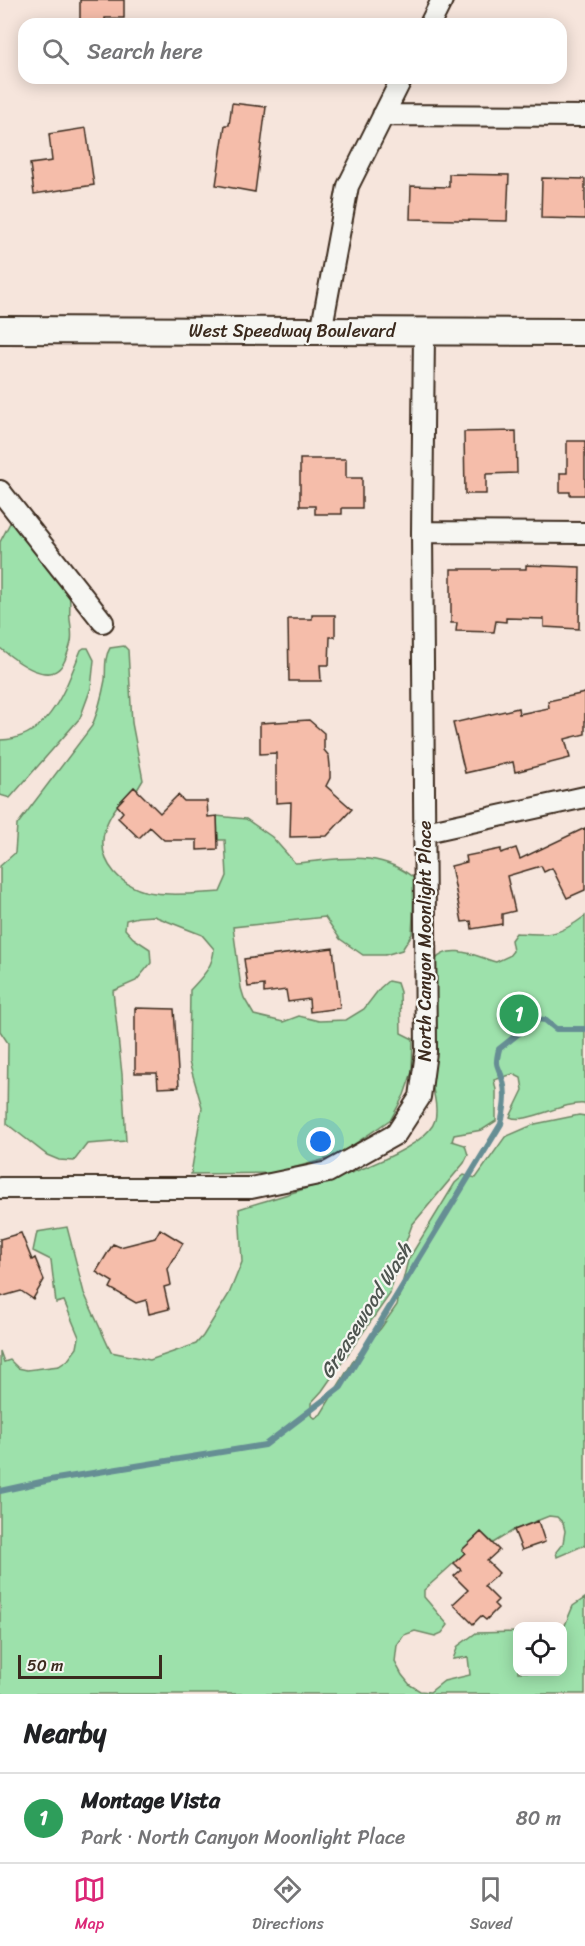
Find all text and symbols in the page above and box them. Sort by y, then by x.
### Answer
search box [18,18,567,84]
text: Search here [87,32,203,71]
icon: search [39,35,72,68]
street label: West Speedway Boulevard [189,315,397,347]
street label: North Canyon Moonlight Place [409,821,441,1061]
pin: 1 [500,992,538,1036]
your location [306,1127,335,1156]
water label: Greasewood Wash [310,1235,423,1386]
map controls [513,1622,567,1676]
button: locate [513,1622,567,1676]
text: 50 m [27,1651,63,1680]
scale bar [18,1652,162,1680]
text: Nearby [24,1710,106,1756]
text: Montage Vista [81,1781,220,1820]
text: 1 [39,1801,48,1836]
text: 80 m [516,1801,561,1836]
text: Park · North Canyon Moonlight Place [81,1820,405,1855]
tab: Map [73,1873,106,1938]
tab: Directions [252,1873,324,1938]
tab: Saved [470,1873,512,1938]

